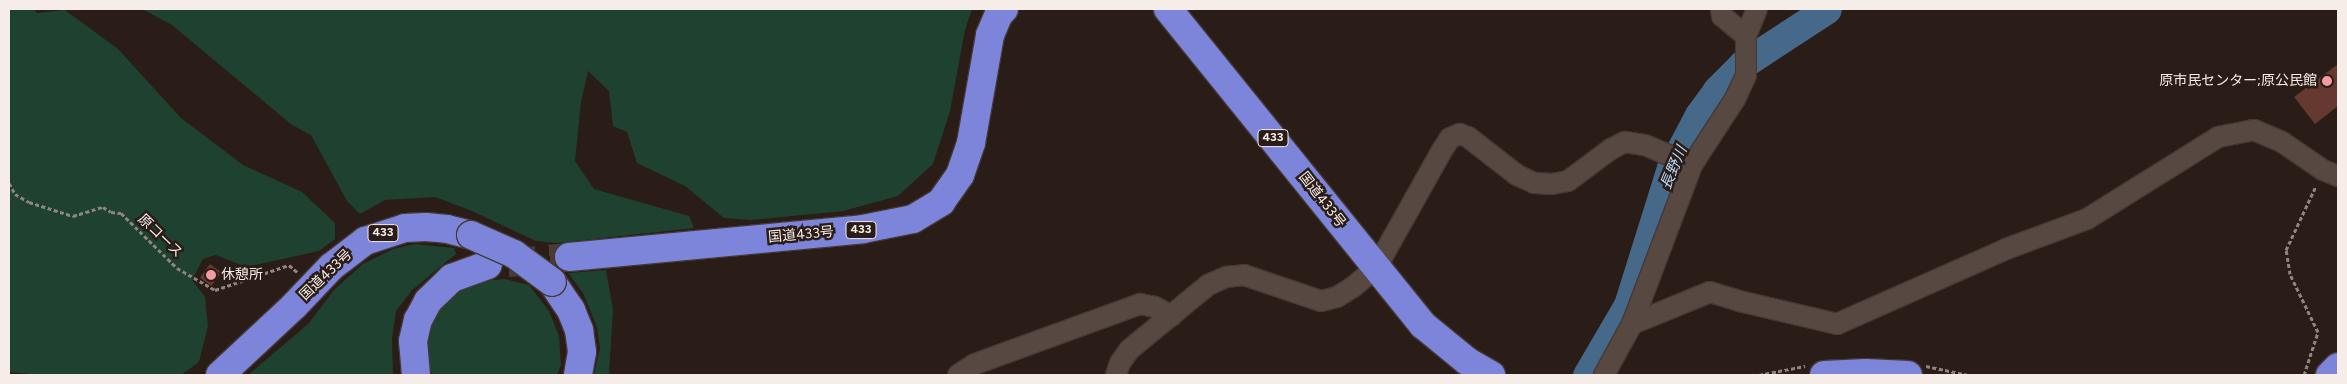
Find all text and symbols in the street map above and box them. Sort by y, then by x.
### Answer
place label: 原市民センター;原公民館 [2159,73,2317,89]
marker: 原市民センター;原公民館 [2321,75,2333,87]
road number: 433 [1257,128,1289,148]
water label: 長野川 [1657,144,1691,192]
street label: 国道433号 [1295,169,1349,231]
street label: 原コース [134,211,186,261]
road number: 433 [845,220,877,240]
road number: 433 [367,224,399,242]
street label: 国道433号 [767,224,835,246]
street label: 国道433号 [296,246,356,304]
place label: 休憩所 [221,267,263,283]
marker: 休憩所 [205,269,217,281]

